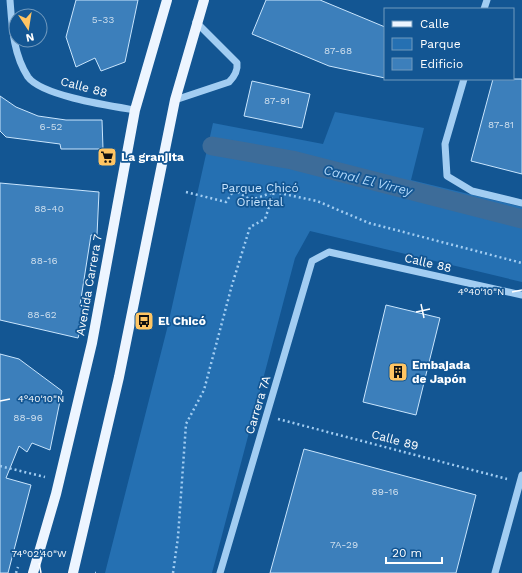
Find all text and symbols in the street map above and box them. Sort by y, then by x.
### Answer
north arrow [8,8,48,48]
legend [384,8,514,80]
house number: 5-33 [92,14,114,25]
text: Calle [420,17,449,31]
text: N [25,30,35,44]
text: Parque [420,37,461,51]
house number: 87-68 [324,45,352,56]
text: Edificio [420,57,463,71]
street label: Calle 88 [59,74,109,100]
house number: 87-91 [264,95,290,106]
house number: 87-81 [488,119,514,130]
house number: 6-52 [40,121,63,132]
supermarket icon: La granjita [96,146,118,168]
place label: La granjita [121,150,184,164]
water label: Canal El Virrey [322,162,415,199]
park label: Parque Chicó Oriental [221,181,299,209]
house number: 88-40 [34,203,64,214]
street label: Avenida Carrera 7 [73,233,105,337]
street label: Calle 88 [403,251,453,275]
house number: 88-16 [31,255,58,266]
text: 4°40'10"N [458,286,504,297]
house number: 88-62 [27,309,57,320]
bus stop icon: El Chicó [133,310,155,332]
place label: El Chicó [158,314,206,328]
place label: Embajada de Japón [412,358,470,386]
building icon: Embajada de Japón [387,361,409,383]
street label: Carrera 7A [242,374,274,436]
text: 4°40'10"N [18,393,64,404]
house number: 88-96 [13,412,43,423]
street label: Calle 89 [370,427,420,453]
house number: 89-16 [372,486,399,497]
house number: 7A-29 [330,539,358,550]
scale bar [386,539,442,565]
text: 20 m [392,546,422,560]
text: 74°02'40"W [11,548,67,559]

